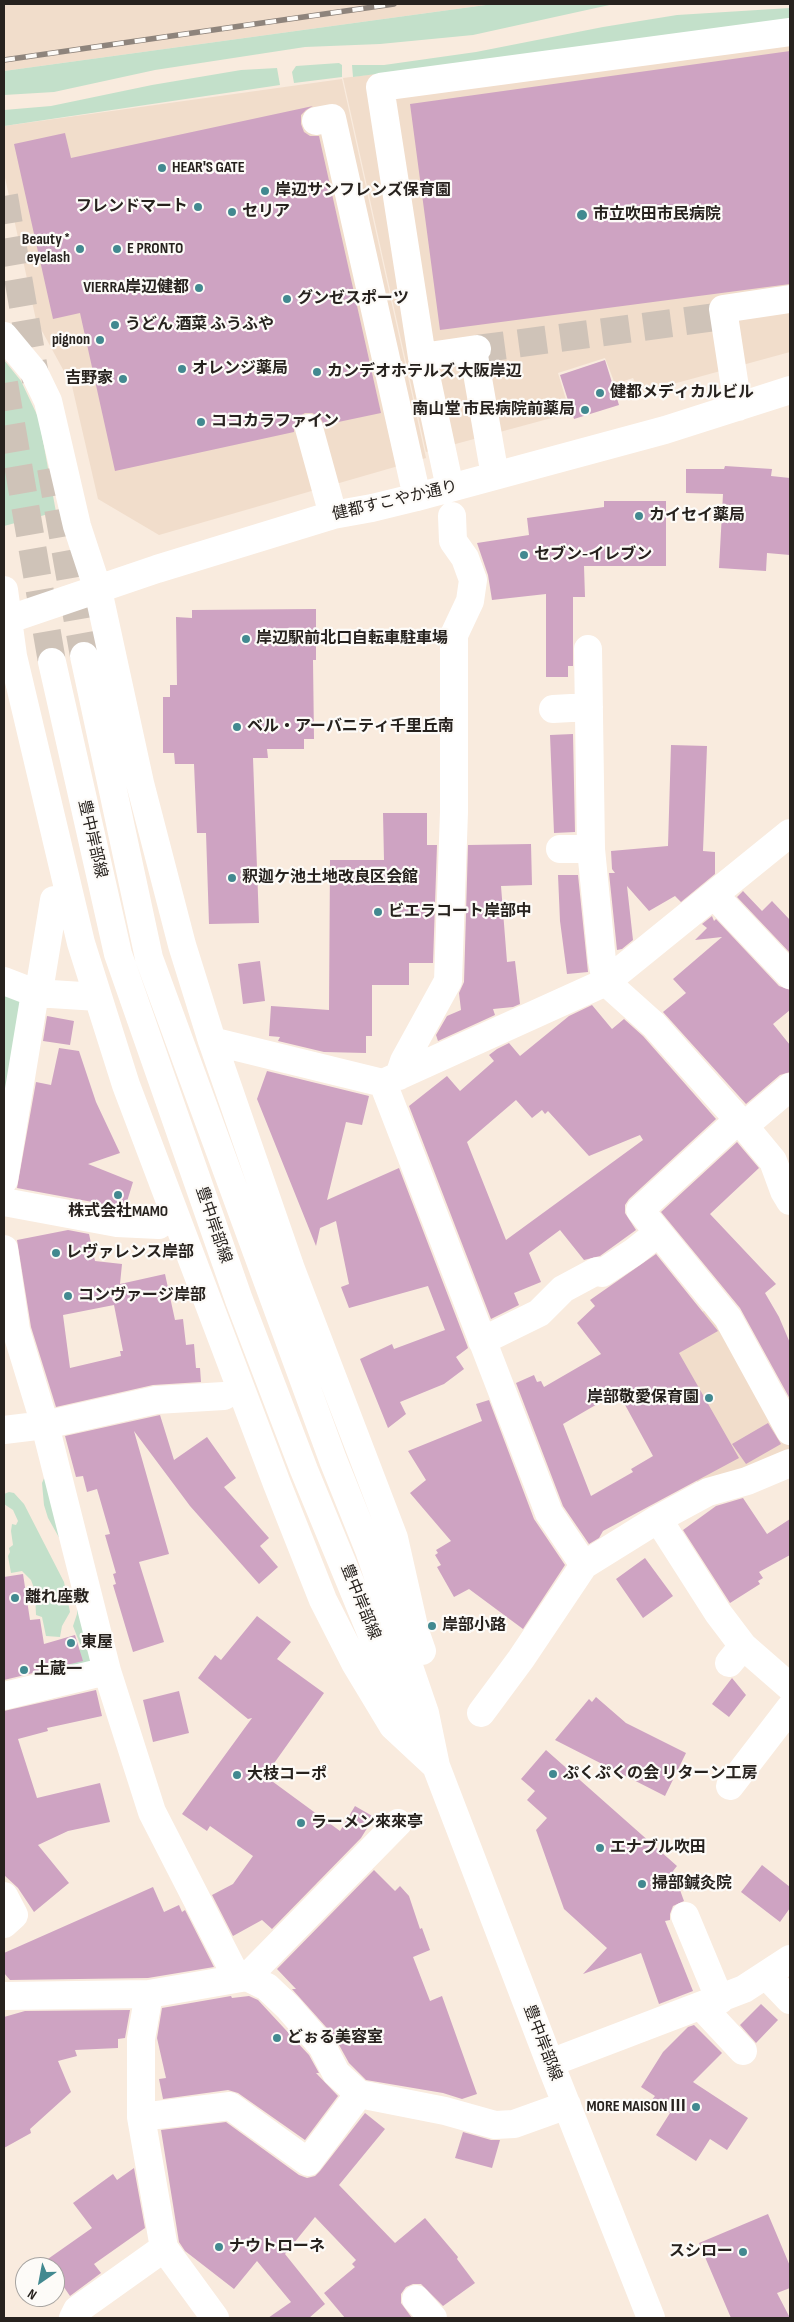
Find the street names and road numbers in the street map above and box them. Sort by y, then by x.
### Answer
street label: 健都すこやか通り [330,477,460,525]
street label: 豊中岸部線 [74,798,110,880]
street label: 豊中岸部線 [191,1184,235,1266]
street label: 豊中岸部線 [336,1561,384,1643]
street label: 豊中岸部線 [519,2002,565,2084]

